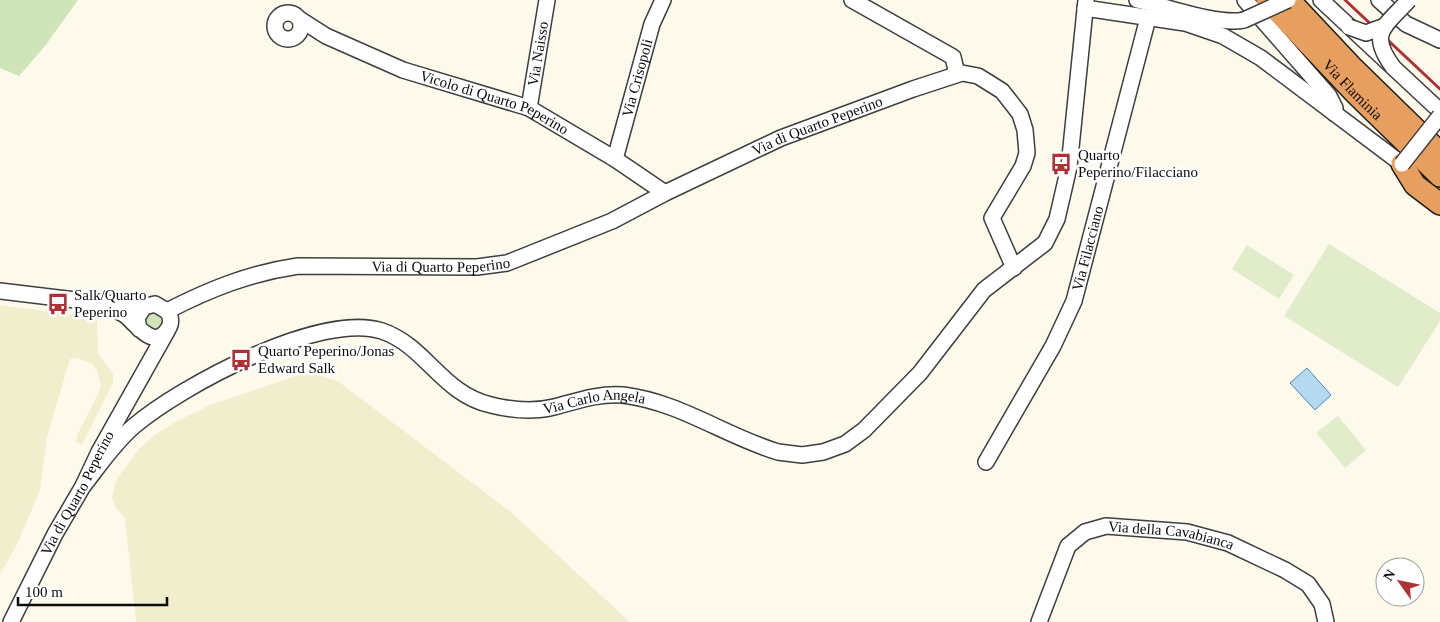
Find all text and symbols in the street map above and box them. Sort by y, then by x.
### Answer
street label: Via Naisso [525,20,551,87]
street label: Via Crisopoli [619,37,656,119]
street label: Via Flaminia [1320,56,1386,123]
street label: Vicolo di Quarto Peperino [418,68,571,138]
street label: Via di Quarto Peperino [749,93,885,159]
place label: Quarto Peperino/Filacciano [1078,147,1198,180]
bus stop icon: Quarto Peperino/Filacciano [1048,151,1074,177]
street label: Via Filacciano [1069,204,1107,293]
street label: Via di Quarto Peperino [371,255,511,275]
place label: Salk/Quarto Peperino [74,287,147,320]
bus stop icon: Salk/Quarto Peperino [45,291,71,317]
place label: Quarto Peperino/Jonas Edward Salk [258,343,394,376]
bus stop icon: Quarto Peperino/Jonas Edward Salk [228,347,254,373]
street label: Via Carlo Angela [542,387,647,417]
street label: Via di Quarto Peperino [38,428,117,558]
street label: Via della Cavabianca [1107,518,1237,553]
north arrow [1375,557,1425,607]
text: N [1380,567,1399,584]
scale bar [18,574,166,606]
text: 100 m [25,584,63,600]

